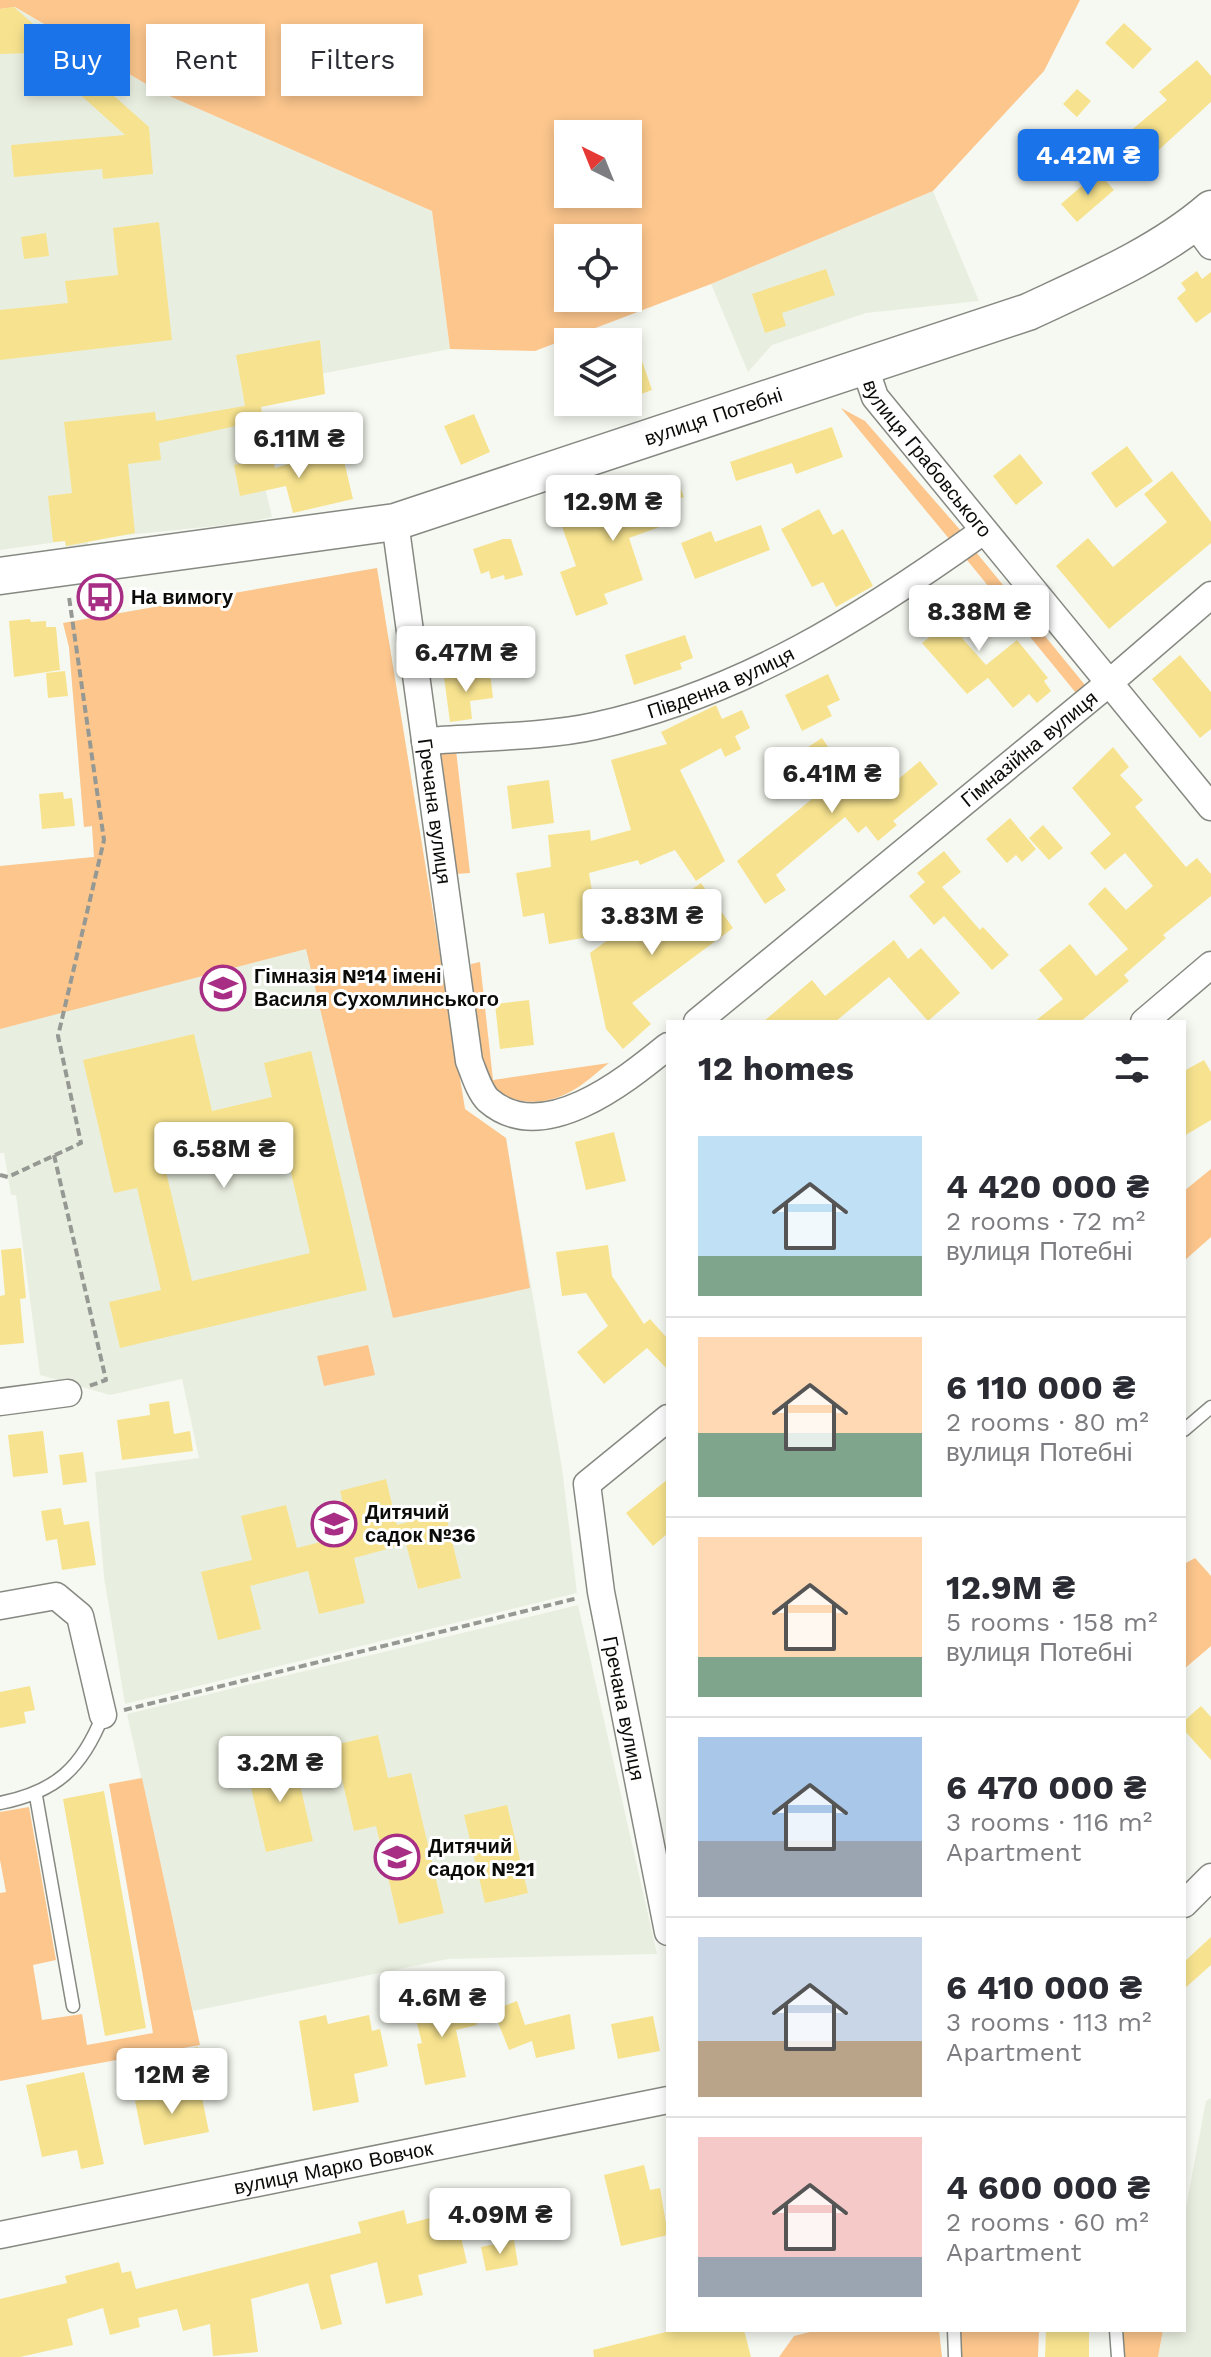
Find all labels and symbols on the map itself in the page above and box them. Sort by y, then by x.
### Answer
north arrow [554,120,642,208]
pin: 4.42M ₴ [1014,129,1162,197]
street label: вулиця Грабовського [858,377,997,542]
street label: вулиця Потебні [641,382,785,450]
pin: 6.11M ₴ [225,412,373,480]
pin: 12.9M ₴ [539,475,687,543]
bus stop icon: На вимогу [76,573,124,621]
place label: На вимогу [131,585,234,609]
pin: 8.38M ₴ [905,585,1053,653]
pin: 6.47M ₴ [392,626,540,694]
street label: Південна вулиця [644,642,798,724]
street label: Гімназійна вулиця [956,686,1102,812]
street label: Гречана вулиця [413,737,457,886]
pin: 6.41M ₴ [758,747,906,815]
pin: 3.83M ₴ [578,889,726,957]
school or university icon: Гімназія №14 імені Василя Сухомлинського [199,964,247,1012]
place label: Гімназія №14 імені Василя Сухомлинського [254,964,499,1011]
pin: 6.58M ₴ [150,1122,298,1190]
school or university icon: Дитячий садок №36 [310,1500,358,1548]
place label: Дитячий садок №36 [365,1500,476,1547]
street label: Гречана вулиця [598,1634,650,1783]
pin: 3.2M ₴ [215,1736,345,1804]
school or university icon: Дитячий садок №21 [373,1833,421,1881]
place label: Дитячий садок №21 [428,1834,535,1881]
pin: 4.6M ₴ [377,1971,507,2039]
pin: 12M ₴ [116,2048,228,2116]
street label: вулиця Марко Вовчок [232,2136,435,2199]
pin: 4.09M ₴ [426,2188,574,2256]

